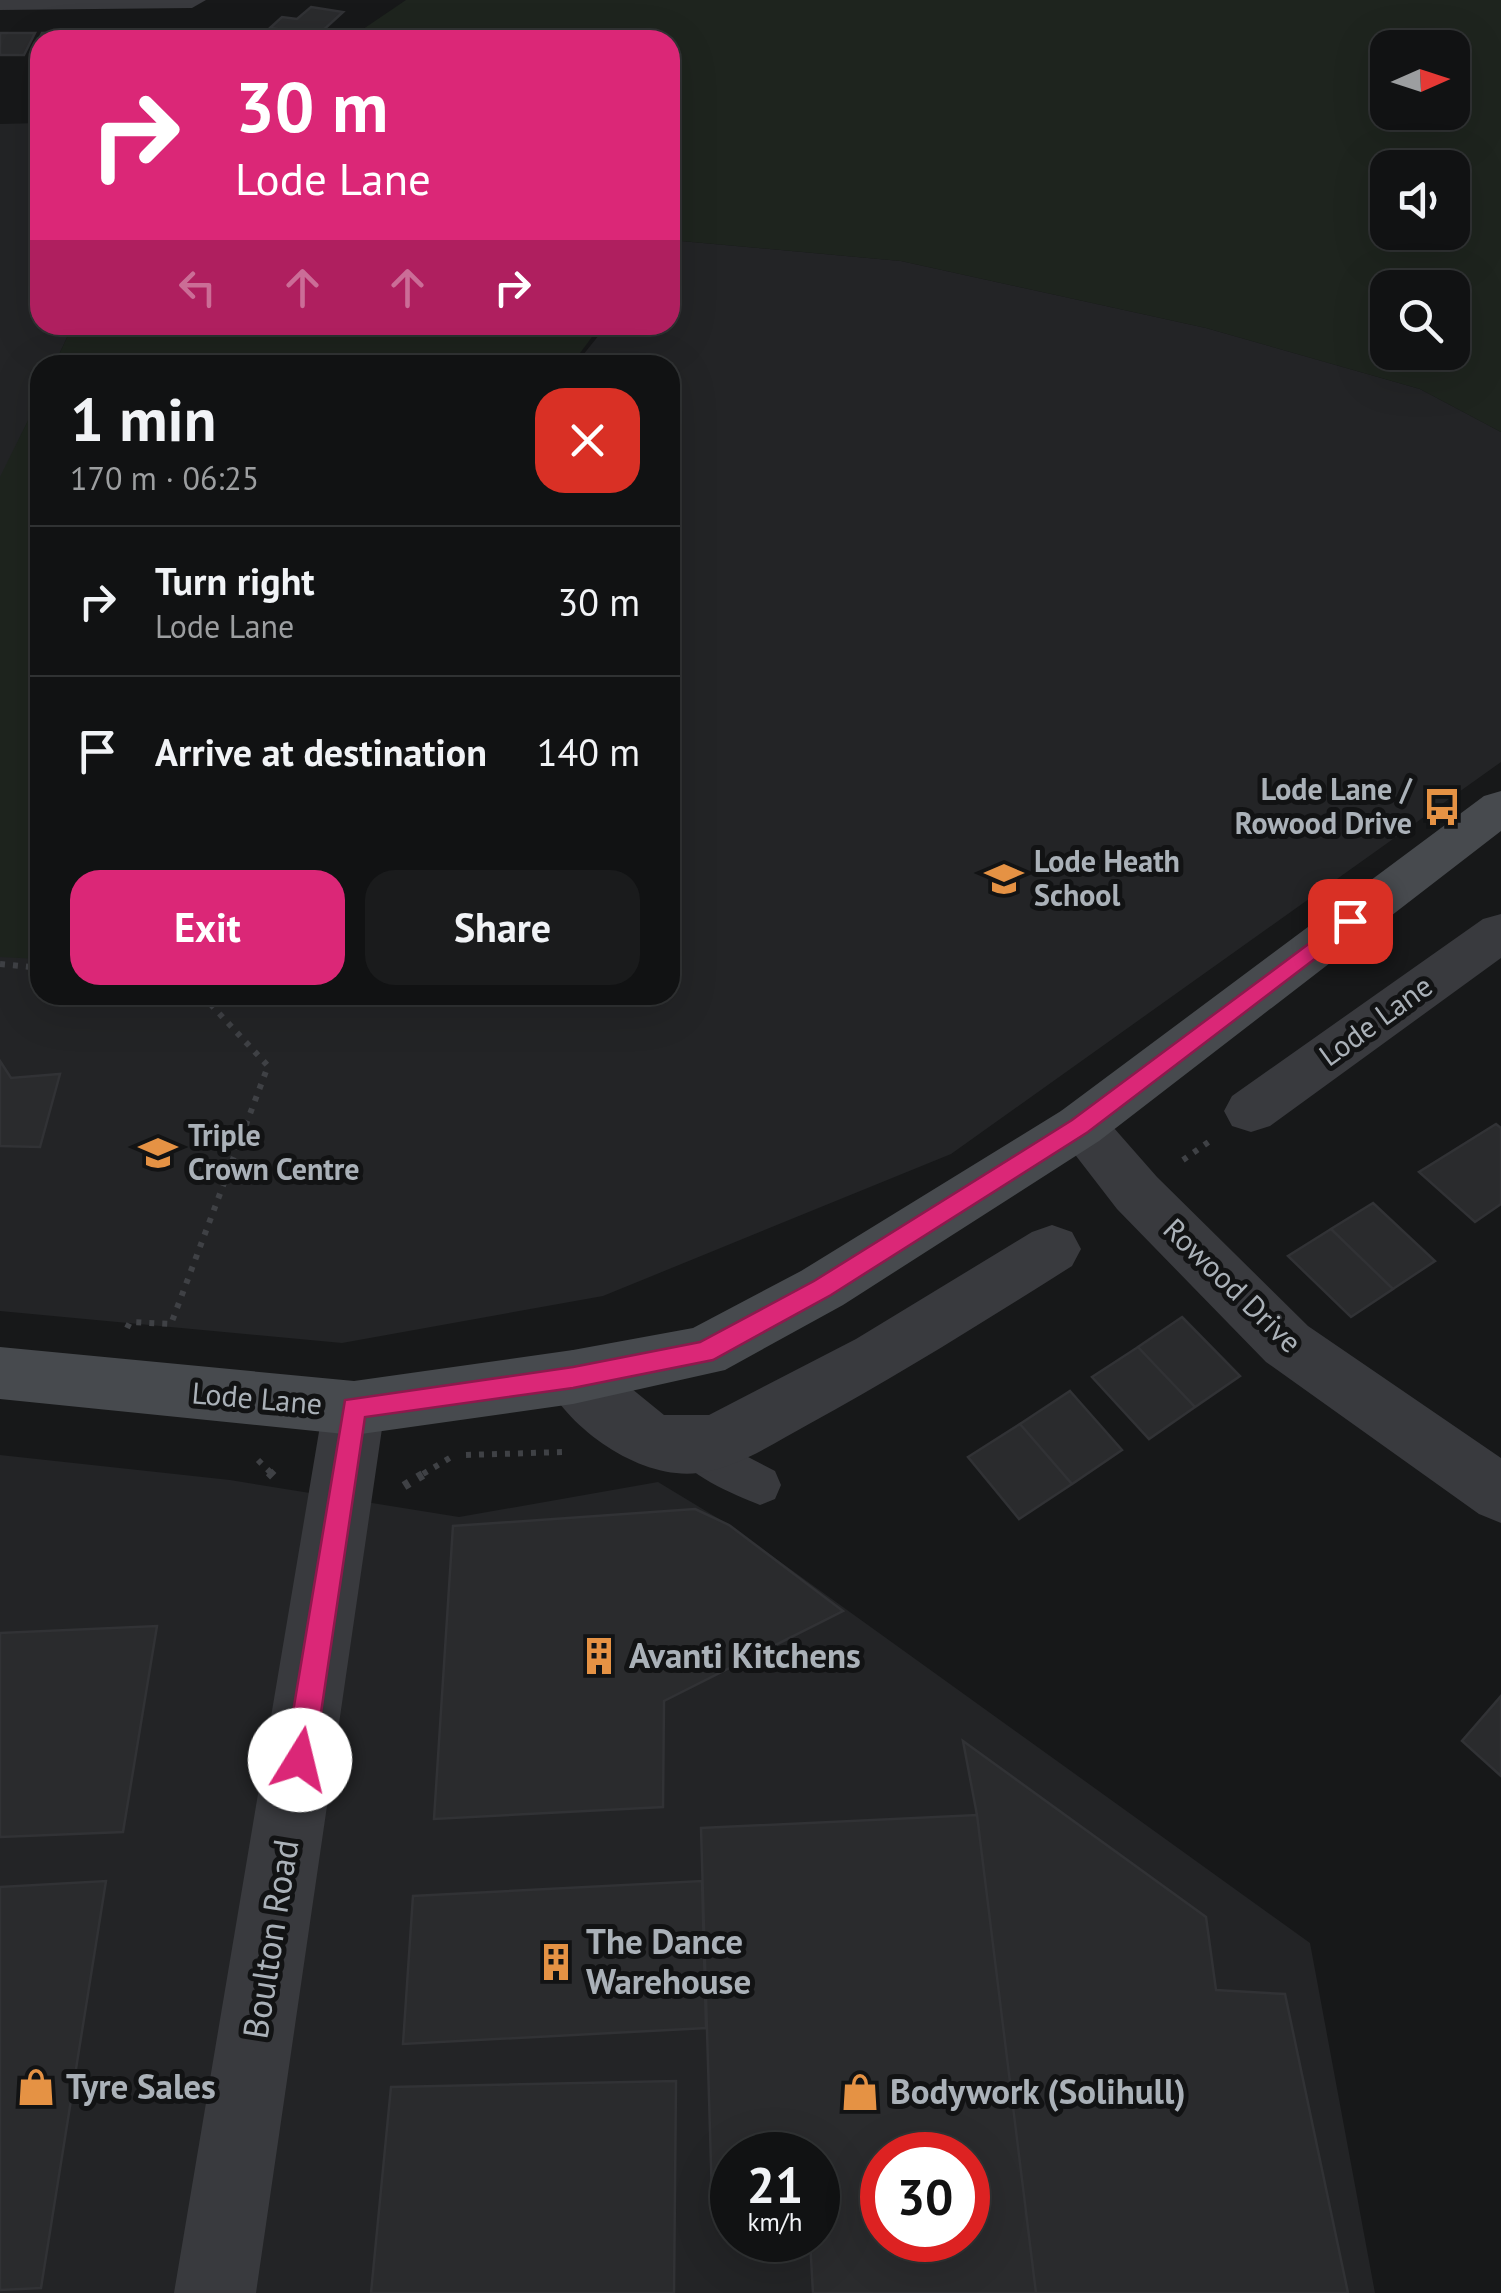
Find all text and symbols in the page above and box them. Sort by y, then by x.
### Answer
north arrow [1370,30,1470,130]
map controls [1370,30,1470,370]
text: 30 m [235,61,388,151]
icon: right [70,70,200,200]
text: Lode Lane [235,149,431,207]
button: sound [1370,150,1470,250]
icon: left [170,260,225,315]
icon: ahead [275,260,330,315]
icon: ahead [380,260,435,315]
icon: right [485,260,540,315]
button: search [1370,270,1470,370]
text: 1 min [70,380,216,458]
button: close [535,388,640,493]
text: 170 m · 06:25 [70,457,259,499]
text: Turn right [155,556,315,605]
icon: right [70,574,125,629]
text: 30 m [558,577,640,626]
text: Lode Lane [155,605,294,647]
icon: arrive [70,724,125,779]
text: Arrive at destination [155,727,487,776]
text: 140 m [537,727,640,776]
place label: Lode Lane / Rowood Drive [1235,769,1413,842]
bus stop icon: Lode Lane / Rowood Drive [1421,786,1463,828]
place label: Lode Heath School [1034,841,1180,914]
school or university icon: Lode Heath School [983,858,1025,900]
button: Exit [70,870,345,985]
button: Share [365,870,640,985]
pin [1308,879,1393,964]
icon: arrive [1323,894,1378,949]
street label: Lode Lane [1311,966,1439,1074]
place label: Triple Crown Centre [188,1115,360,1188]
school or university icon: Triple Crown Centre [137,1132,179,1174]
street label: Rowood Drive [1156,1209,1310,1361]
street label: Lode Lane [190,1372,324,1423]
place label: Avanti Kitchens [629,1632,861,1678]
building icon: Avanti Kitchens [578,1635,620,1677]
position arrow [248,1708,352,1812]
street label: Boulton Road [232,1836,308,2042]
place label: The Dance Warehouse [586,1918,751,2004]
building icon: The Dance Warehouse [535,1941,577,1983]
place label: Tyre Sales [66,2063,216,2109]
shop icon: Tyre Sales [15,2066,57,2108]
place label: Bodywork (Solihull) [890,2068,1186,2114]
shop icon: Bodywork (Solihull) [839,2071,881,2113]
speed limit sign: 30 [860,2132,990,2262]
text: 21 [747,2152,803,2217]
text: km/h [748,2206,802,2238]

